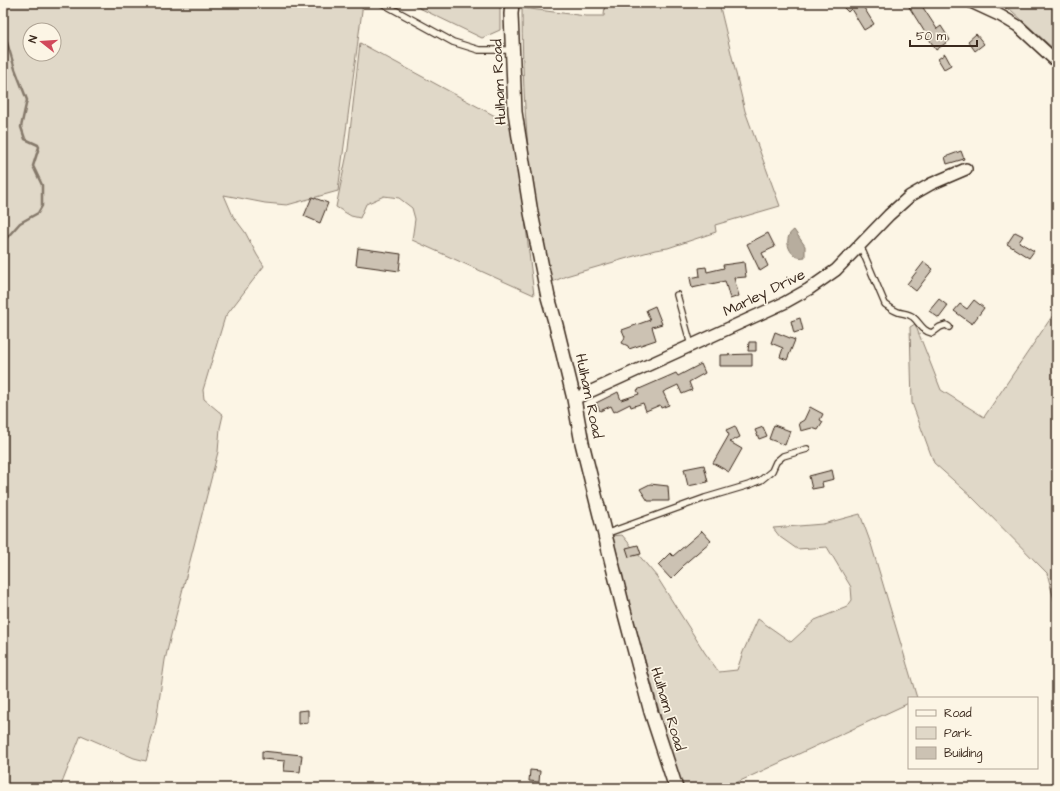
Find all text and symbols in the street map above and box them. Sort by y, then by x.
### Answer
north arrow [22,22,62,62]
scale bar [910,22,977,48]
text: 50 m [916,28,947,45]
text: N [25,34,41,45]
street label: Hulham Road [486,38,512,126]
street label: Marley Drive [719,264,809,323]
street label: Hulham Road [570,352,608,441]
street label: Hulham Road [645,665,691,754]
legend [908,697,1038,769]
text: Road [944,705,972,722]
text: Park [944,725,972,742]
text: Building [944,745,982,763]

